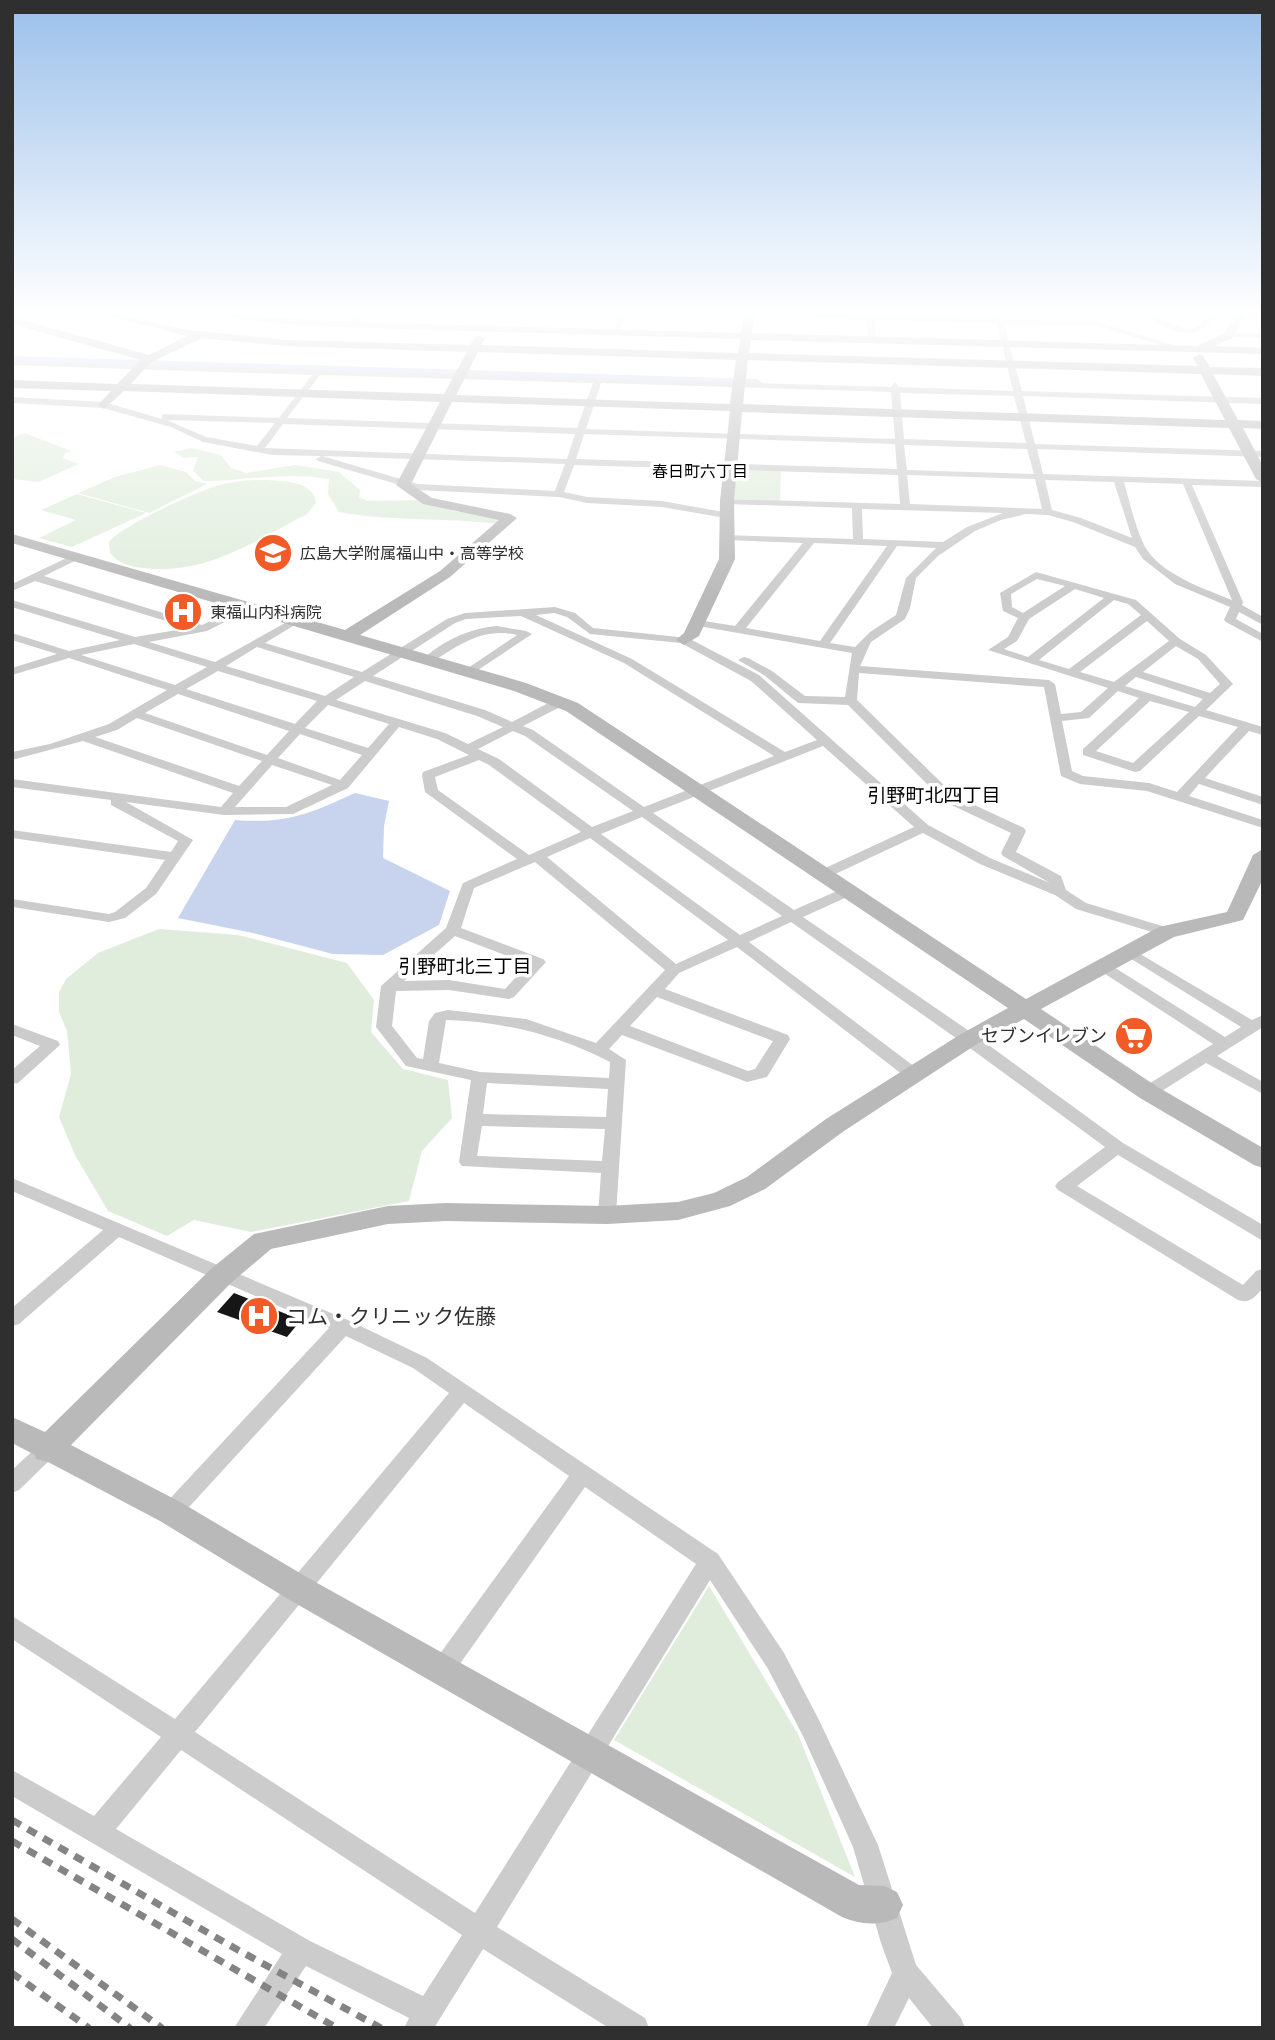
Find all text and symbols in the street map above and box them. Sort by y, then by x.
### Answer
district label: 春日町六丁目 [652,462,748,481]
school or university icon: 広島大学附属福山中・高等学校 [252,532,294,574]
place label: 広島大学附属福山中・高等学校 [300,544,524,563]
hospital icon: 東福山内科病院 [162,591,204,633]
place label: 東福山内科病院 [210,603,322,622]
district label: 引野町北四丁目 [867,784,1001,807]
district label: 引野町北三丁目 [398,955,532,978]
supermarket icon: セブンイレブン [1113,1015,1155,1057]
place label: セブンイレブン [981,1025,1107,1047]
hospital icon: コム・クリニック佐藤 [238,1295,280,1337]
place label: コム・クリニック佐藤 [286,1304,496,1329]

